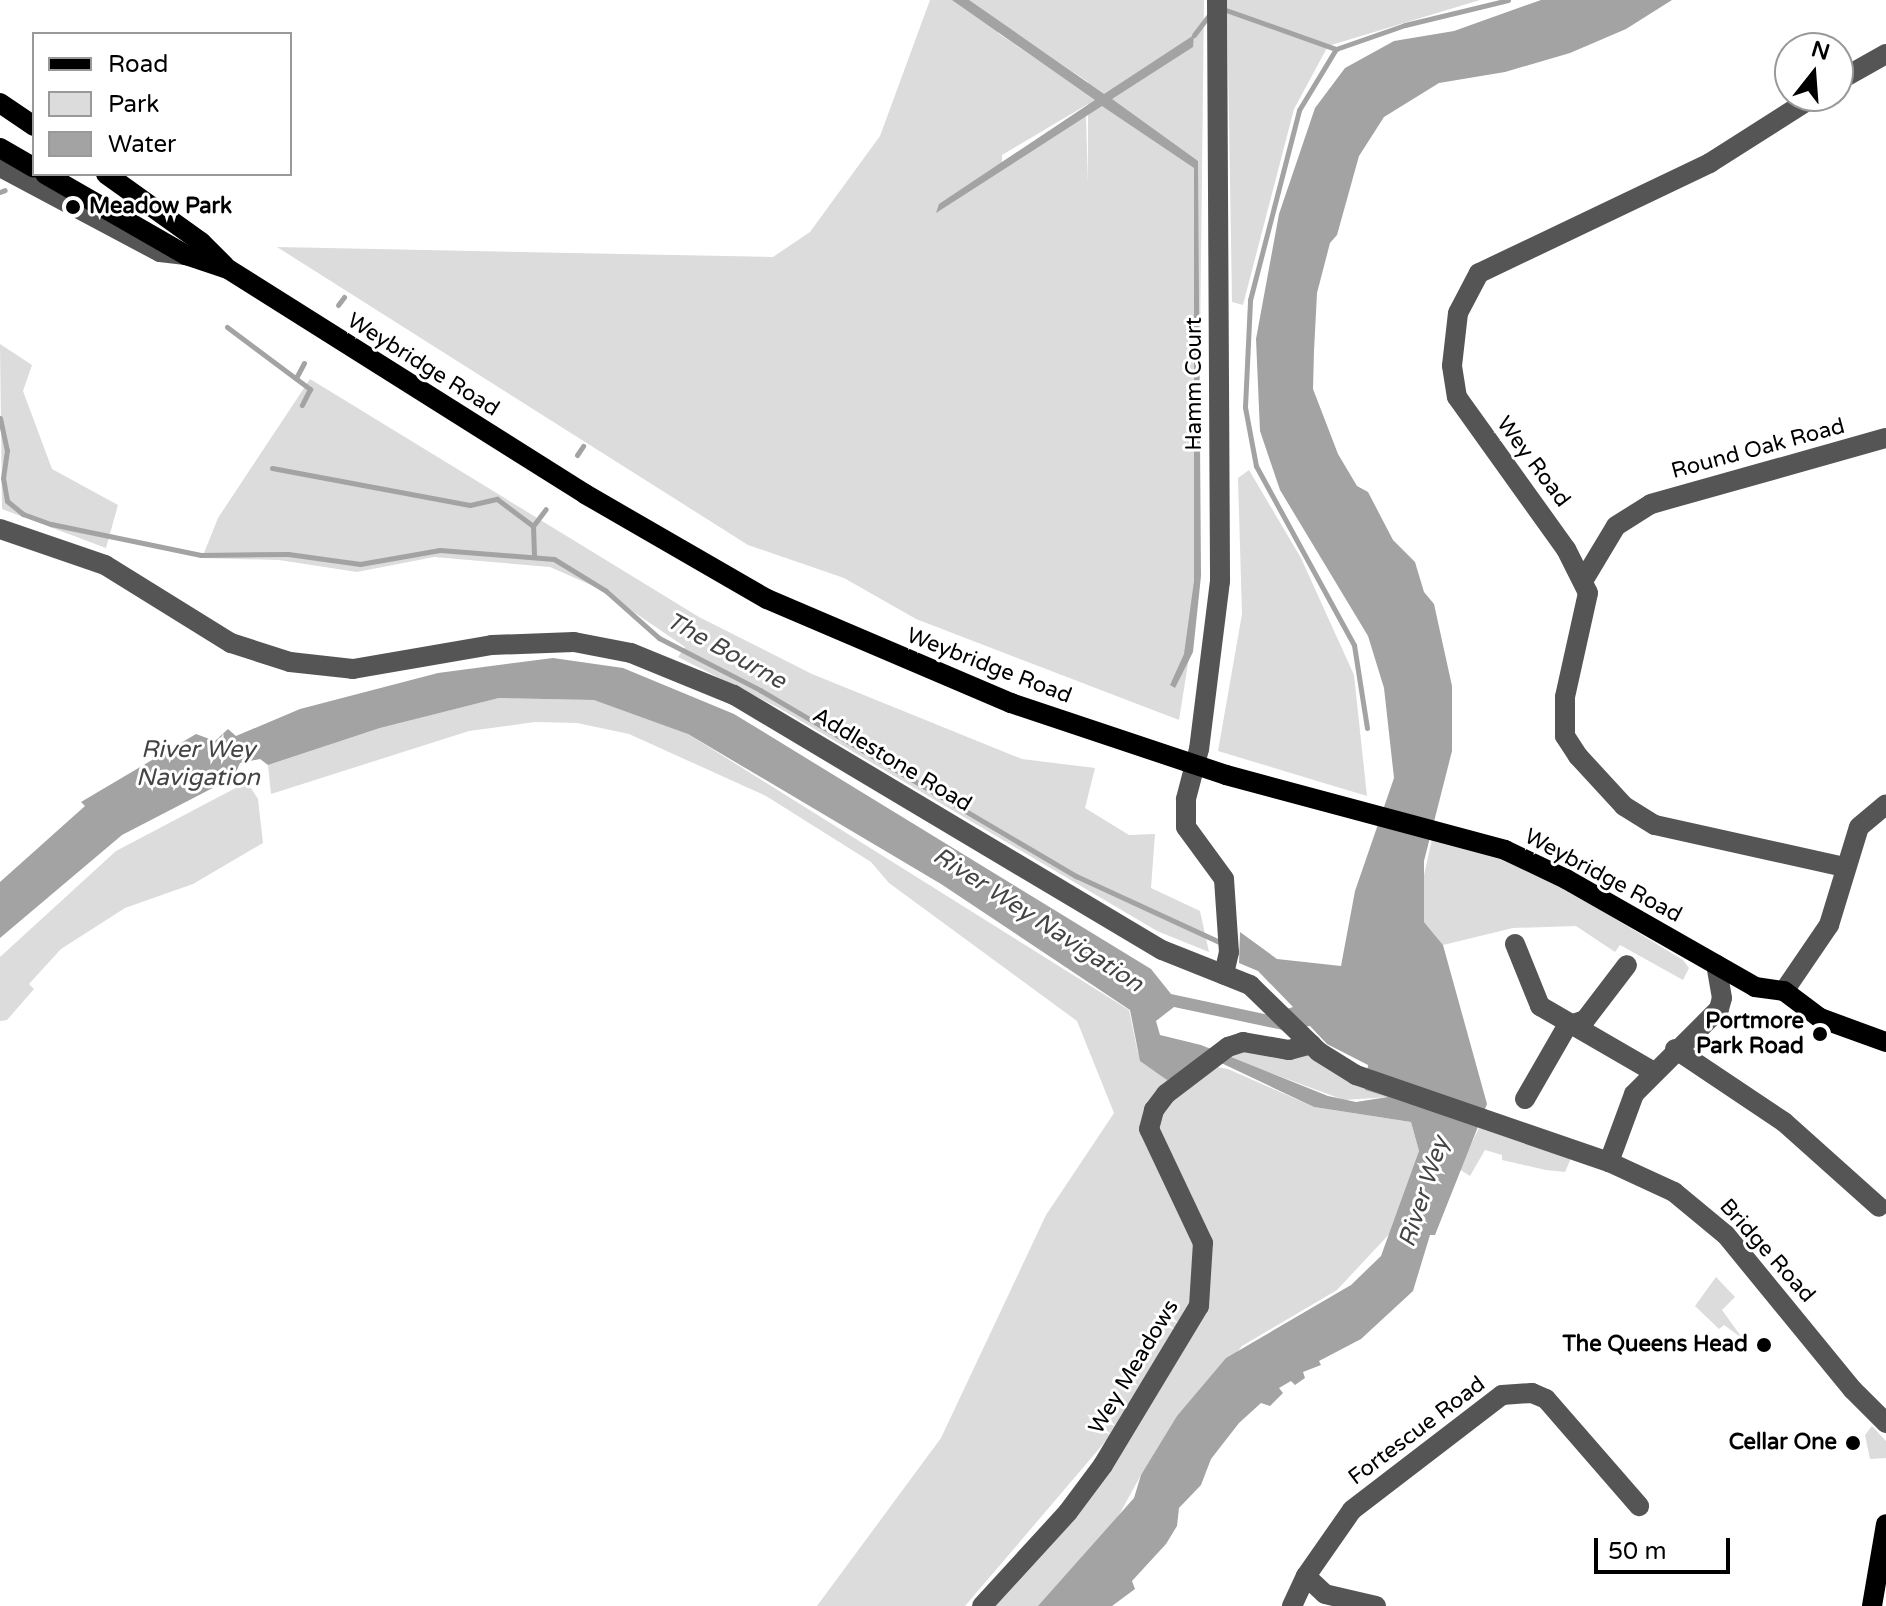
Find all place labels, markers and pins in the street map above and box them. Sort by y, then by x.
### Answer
place label: Meadow Park [89,194,232,220]
marker: Meadow Park [64,198,82,216]
place label: Portmore Park Road [1696,1008,1804,1060]
marker: Portmore Park Road [1811,1025,1829,1043]
place label: The Queens Head [1562,1332,1748,1358]
marker: The Queens Head [1755,1336,1773,1354]
place label: Cellar One [1729,1430,1837,1456]
marker: Cellar One [1844,1434,1862,1452]

